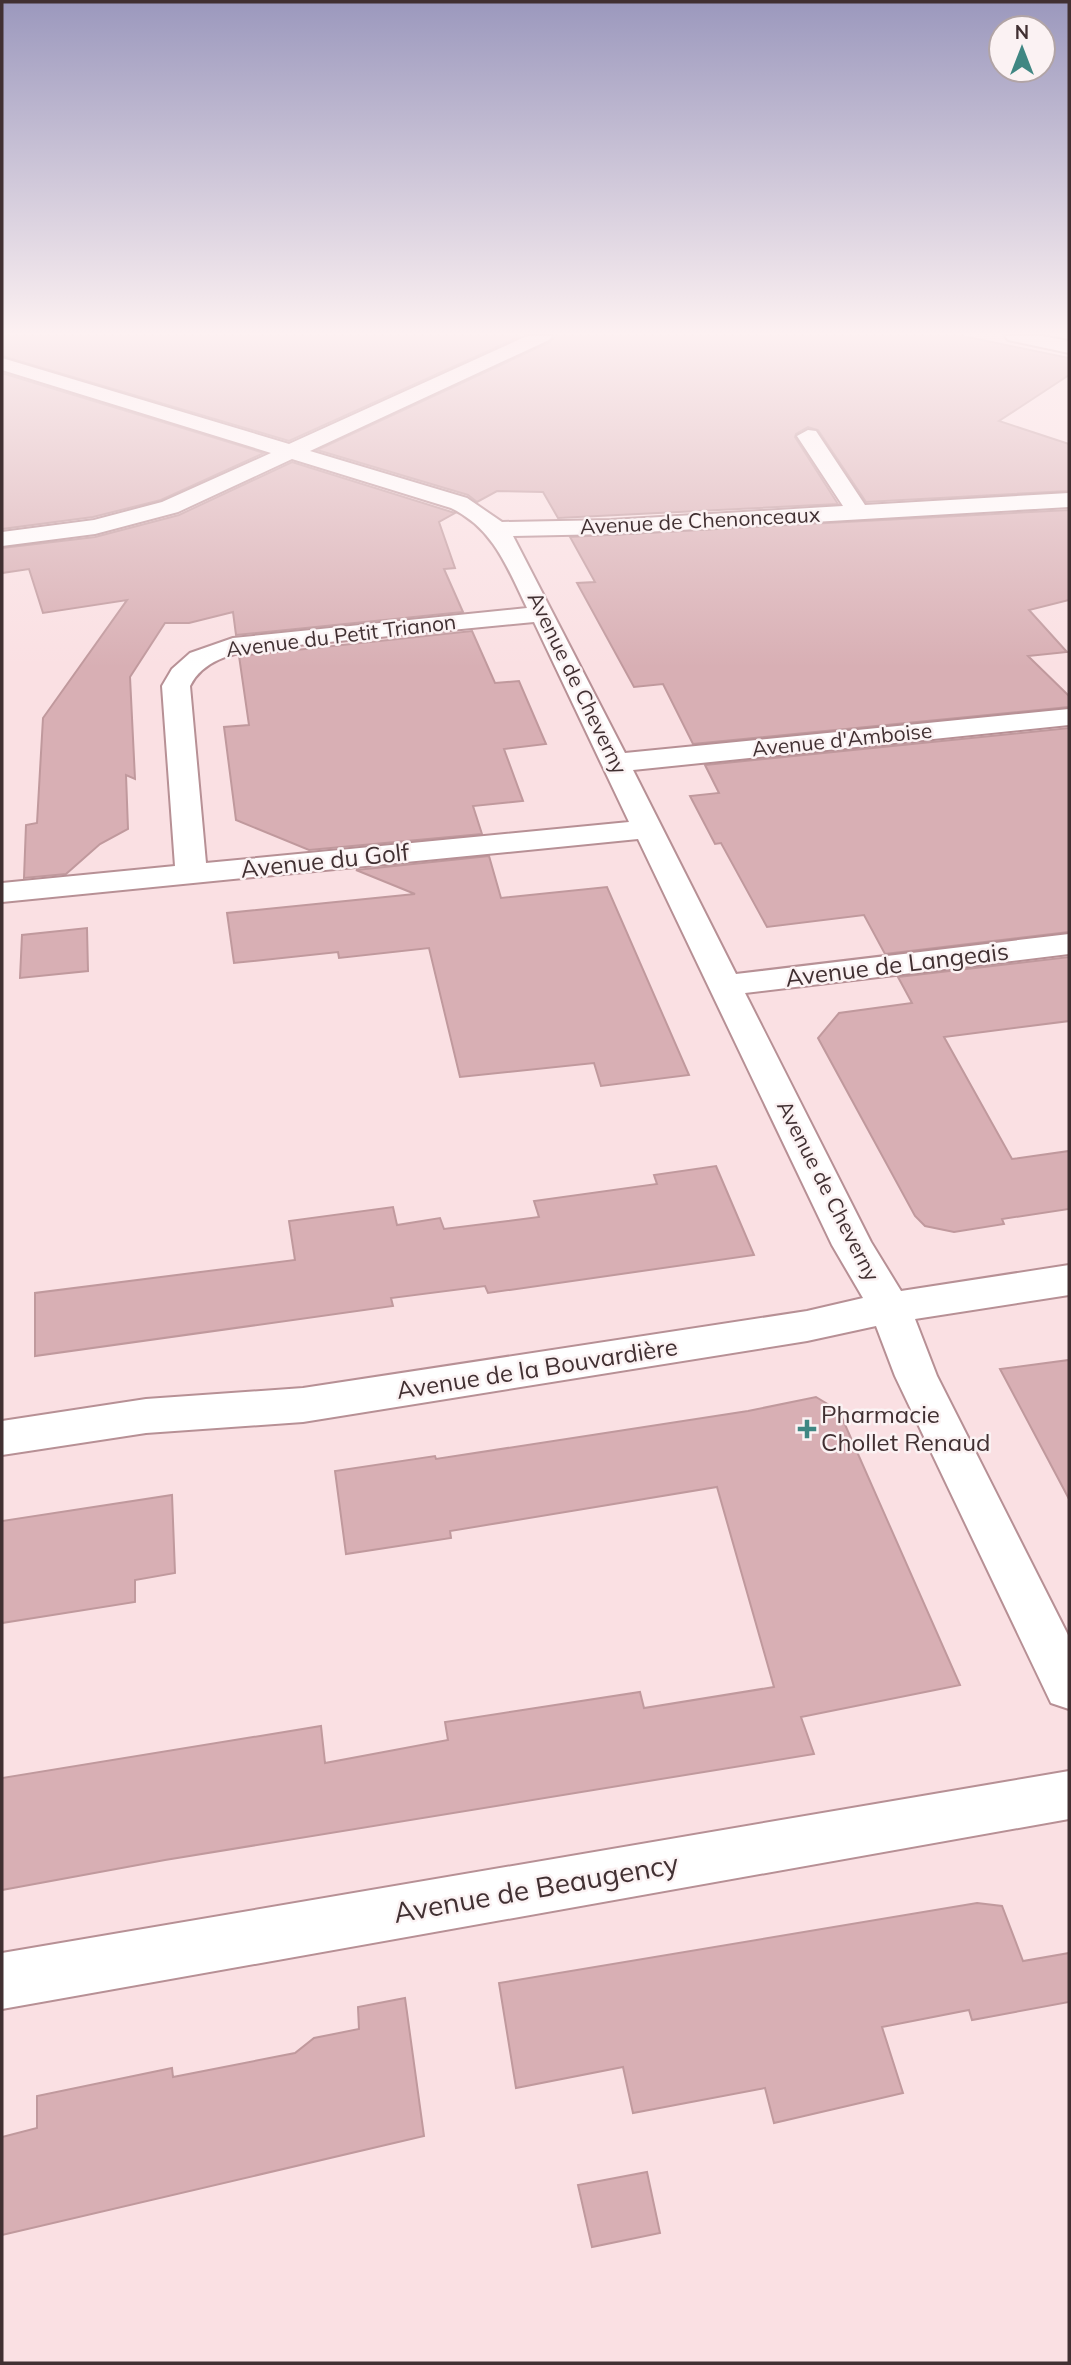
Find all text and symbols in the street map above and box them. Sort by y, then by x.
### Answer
north arrow [987,14,1057,84]
text: N [1015,20,1029,44]
street label: Avenue de Chenonceaux [579,501,821,539]
street label: Avenue de Cheverny [522,587,633,778]
street label: Avenue du Petit Trianon [224,608,457,662]
street label: Avenue d'Amboise [750,717,933,761]
street label: Avenue du Golf [239,836,412,884]
street label: Avenue de Langeais [784,935,1010,993]
street label: Avenue de Cheverny [772,1096,886,1285]
street label: Avenue de la Bouvardière [394,1331,679,1405]
place label: Pharmacie Chollet Renaud [821,1399,990,1457]
marker: Pharmacie Chollet Renaud [799,1421,815,1437]
street label: Avenue de Beaugency [391,1845,681,1930]

